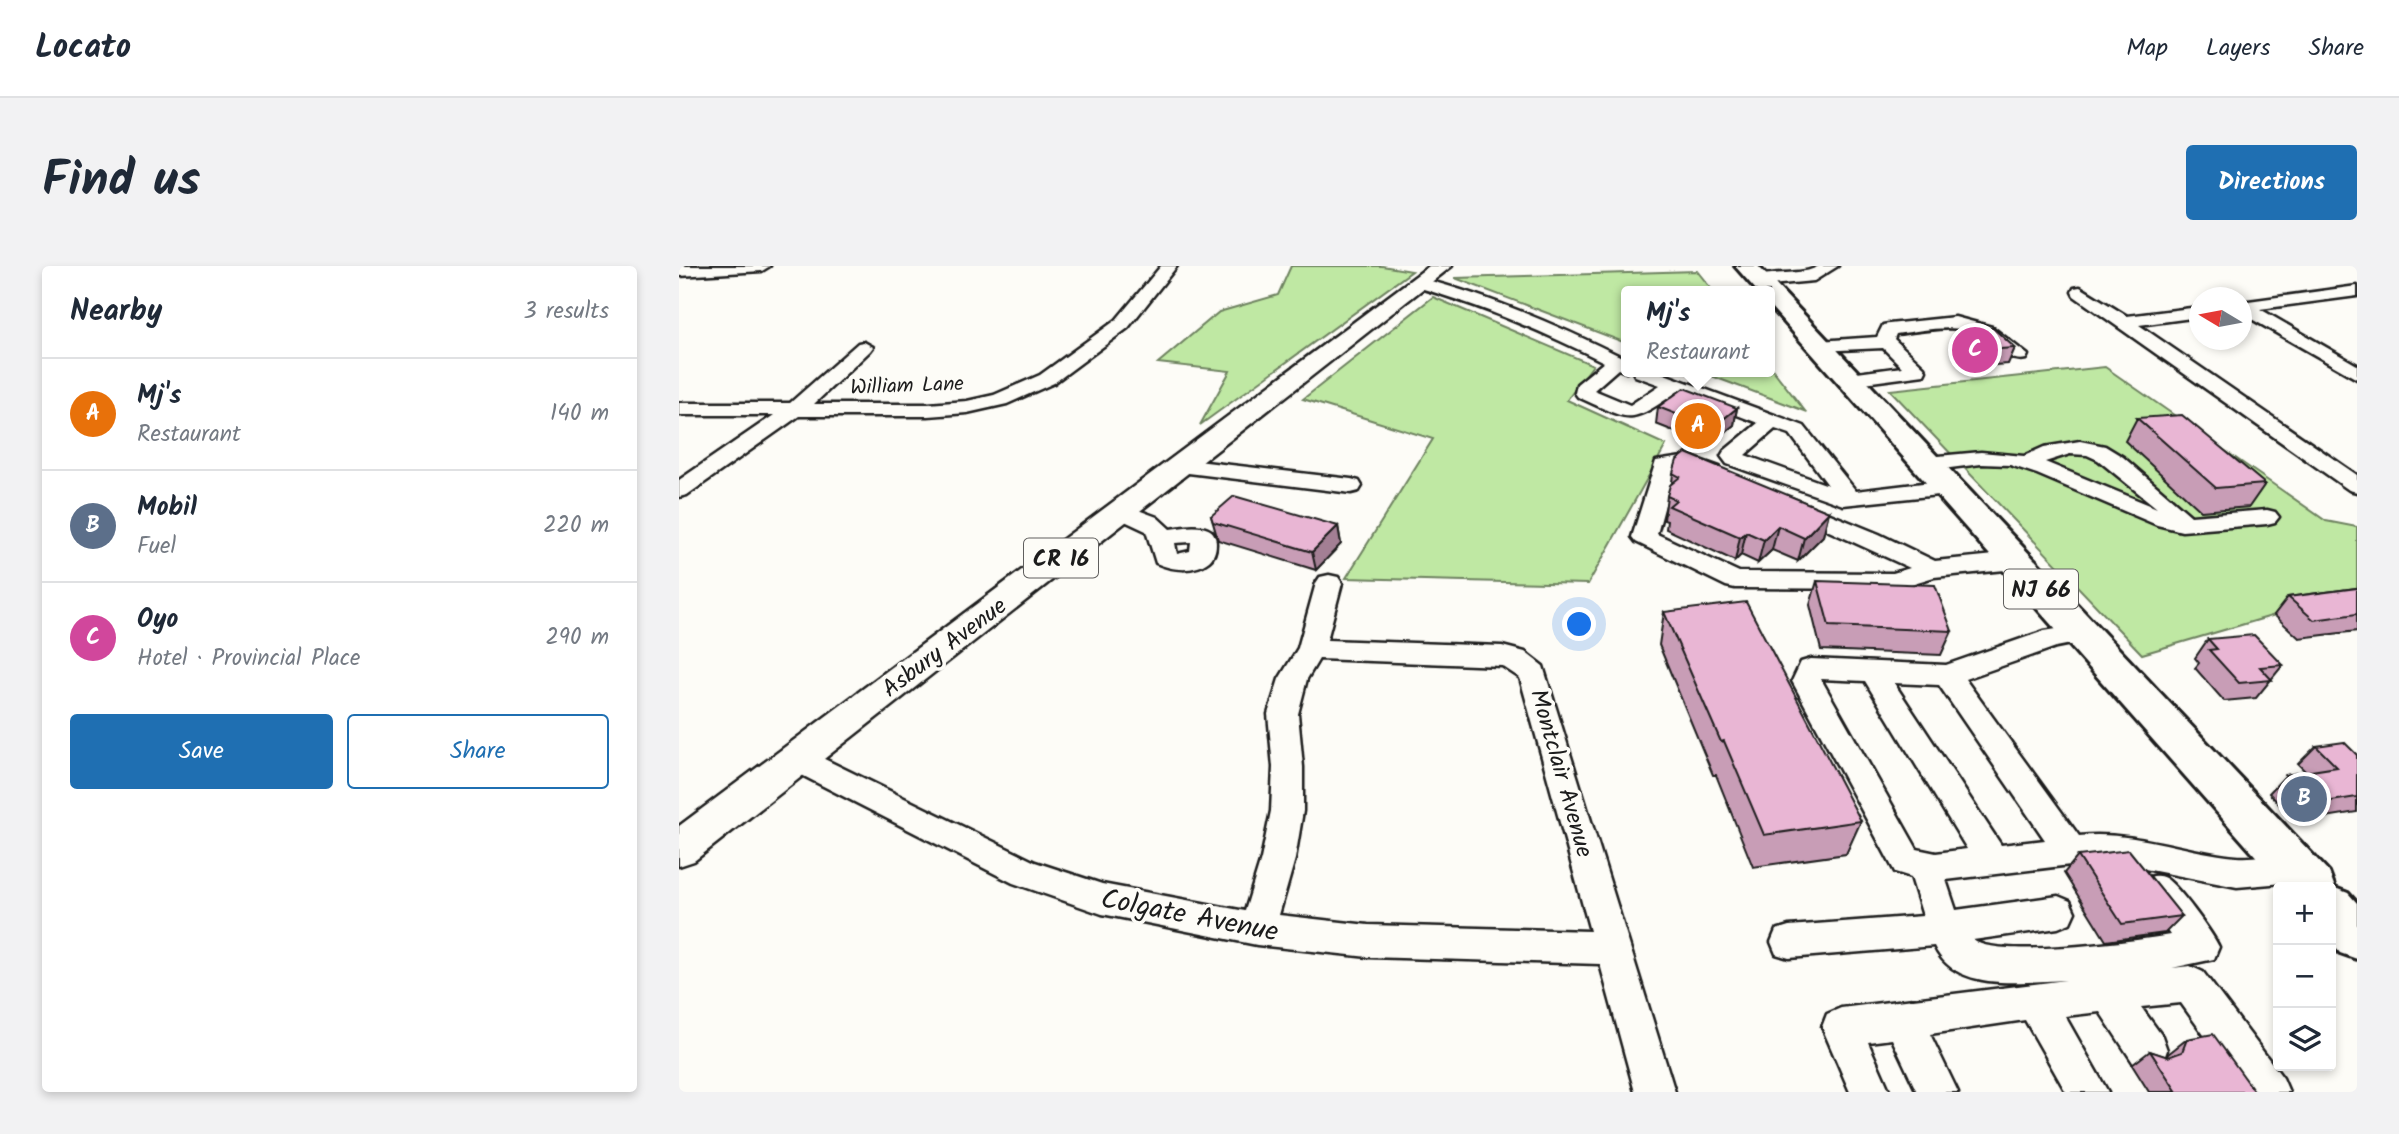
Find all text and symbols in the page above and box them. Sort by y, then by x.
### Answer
text: Locato [35,22,131,75]
text: Map [2126,29,2168,68]
text: Layers [2206,29,2270,68]
text: Share [2308,29,2364,68]
text: Find us [42,143,200,221]
button: Directions [2186,145,2357,220]
popup [1621,286,1775,377]
north arrow [2189,287,2252,350]
text: Nearby [70,288,162,336]
text: Mj's [1646,293,1690,335]
text: 3 results [523,294,609,330]
pin: C [1952,324,1998,376]
text: Restaurant [1646,335,1750,371]
street label: William Lane [850,368,965,405]
text: Mj's [137,375,181,417]
text: A [86,396,100,432]
text: 140 m [550,396,609,432]
pin: A [1675,400,1721,452]
text: Restaurant [137,417,241,453]
text: Mobil [137,487,197,529]
text: B [86,508,100,544]
text: 220 m [543,508,609,544]
text: Fuel [137,529,176,565]
road number: CR 16 [1024,538,1098,578]
road number: NJ 66 [2004,570,2078,608]
street label: Asbury Avenue [874,588,1016,708]
text: Oyo [137,599,178,641]
your location [1562,607,1596,641]
text: C [86,620,100,656]
text: 290 m [545,620,609,656]
text: Hotel · Provincial Place [137,641,360,677]
street label: Montclair Avenue [1518,685,1603,862]
button: Save [70,714,333,789]
button: Share [347,714,609,789]
pin: B [2281,773,2327,825]
street label: Colgate Avenue [1097,877,1282,956]
map controls [2273,882,2336,1071]
button: + [2273,882,2336,945]
button: − [2273,945,2336,1008]
button: layers [2273,1008,2336,1071]

